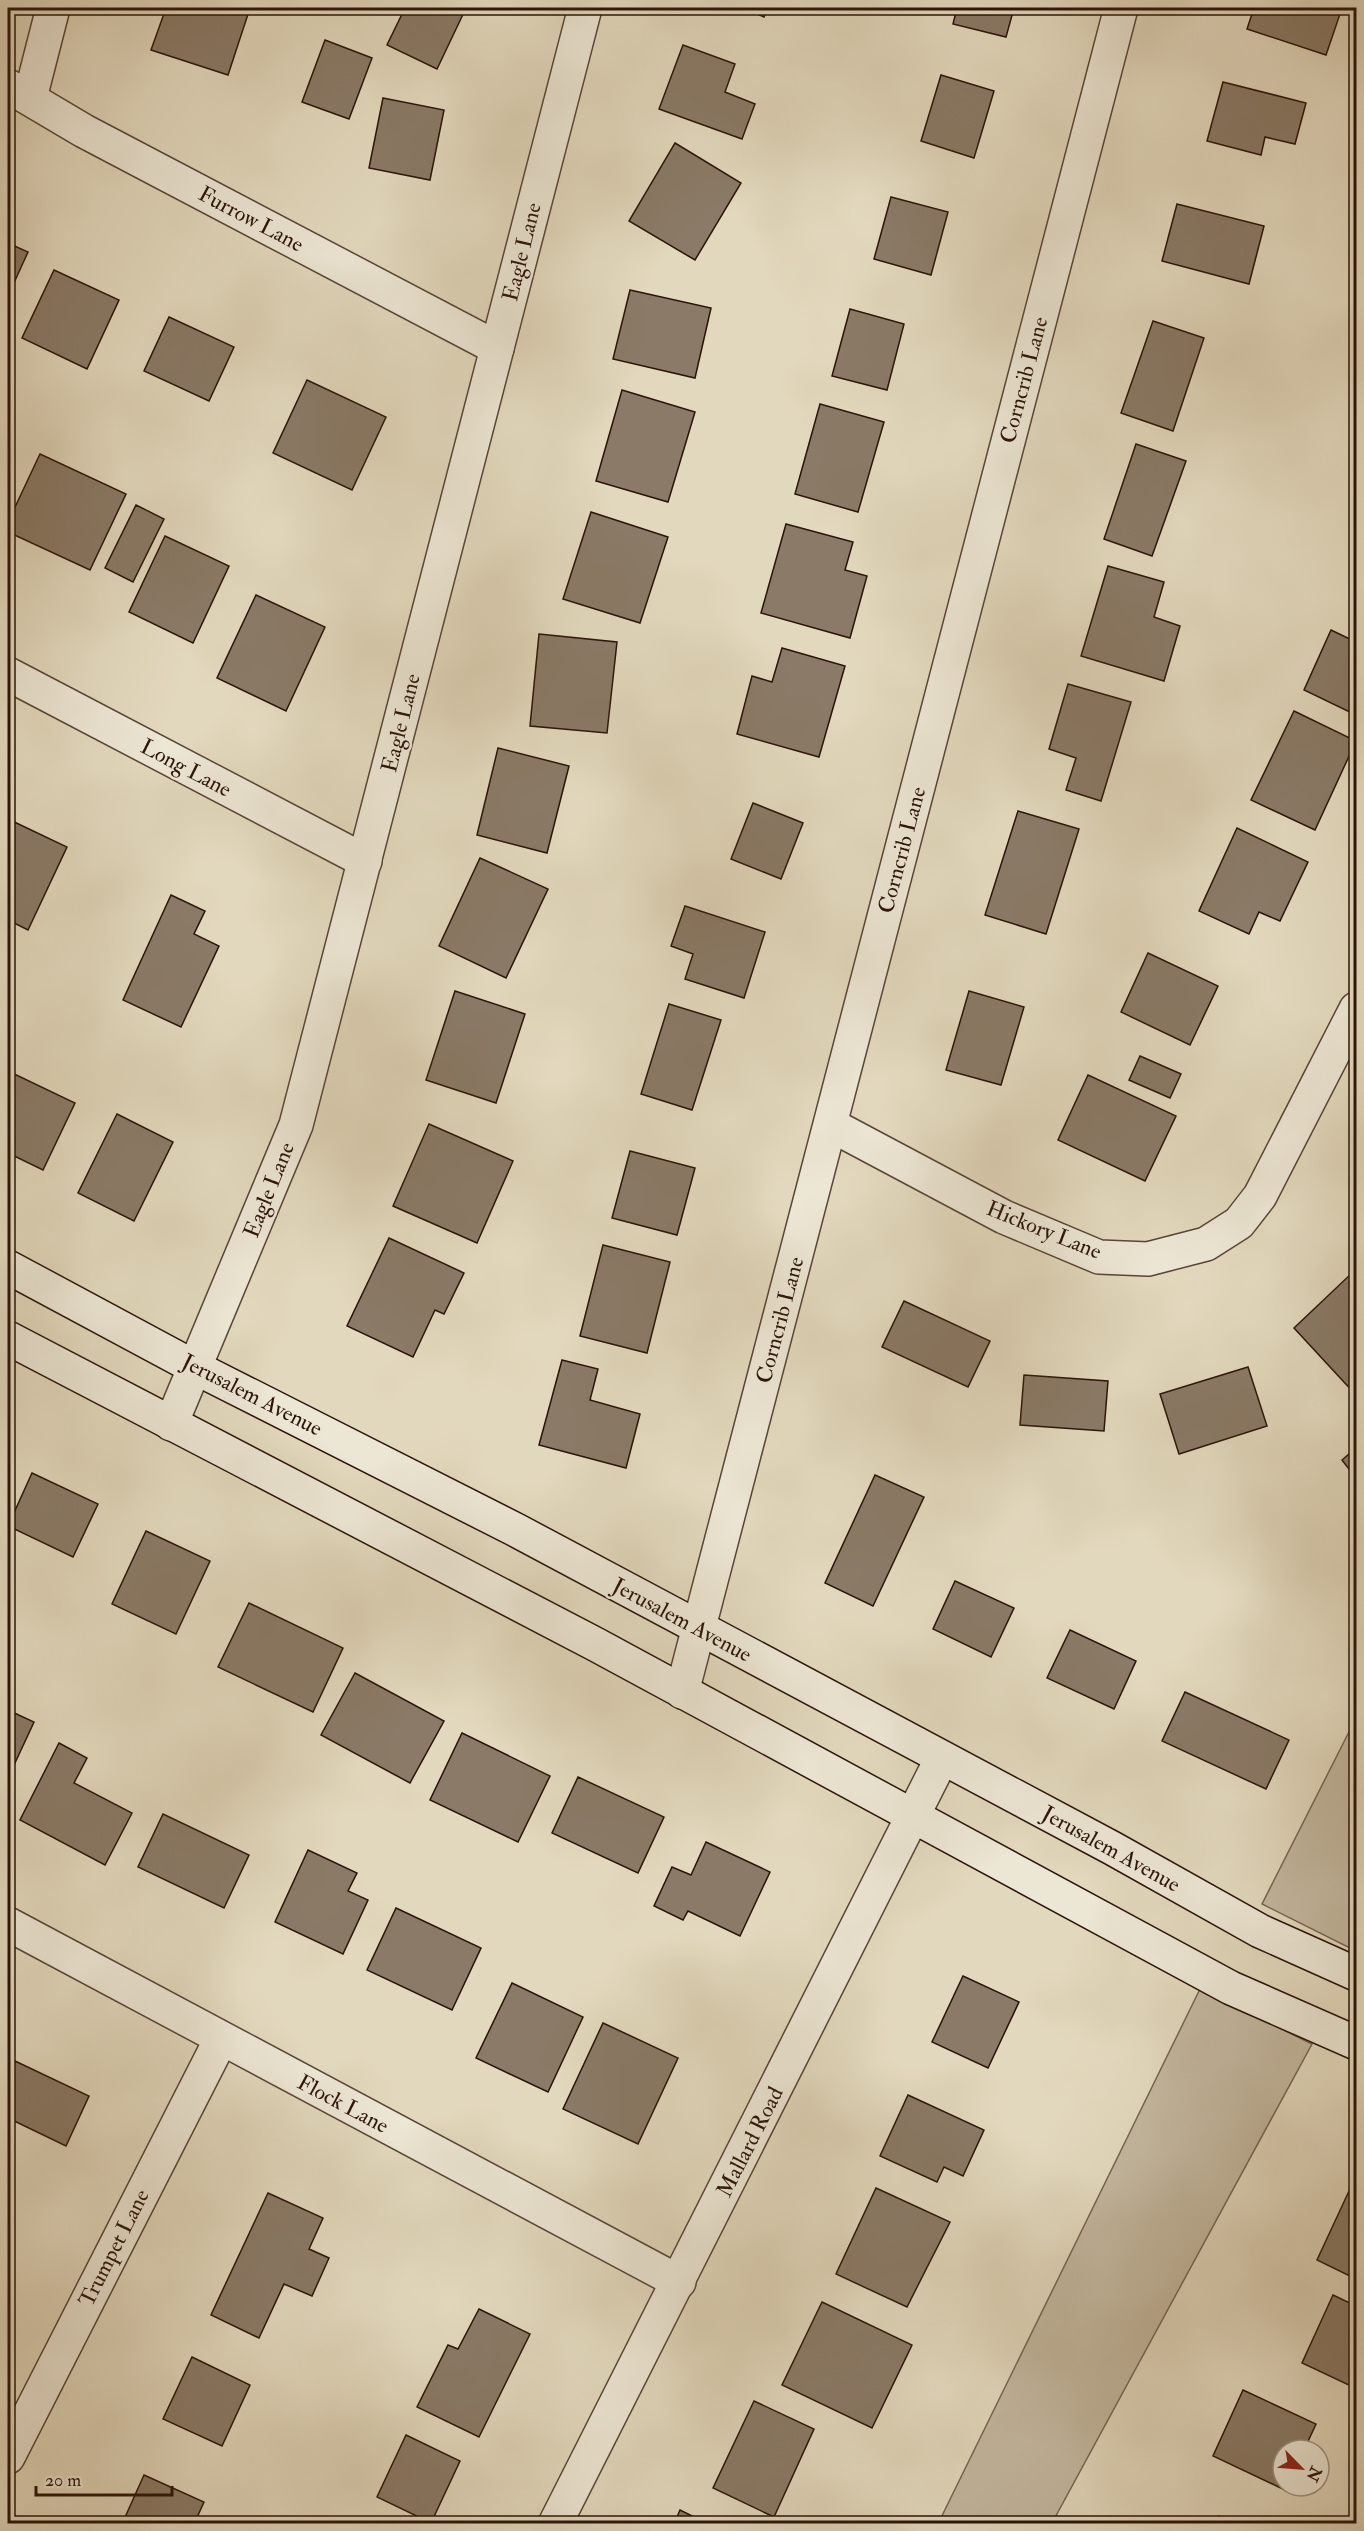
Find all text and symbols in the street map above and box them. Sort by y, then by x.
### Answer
street label: Furrow Lane [194,180,308,258]
street label: Eagle Lane [496,200,548,304]
street label: Corncrib Lane [994,314,1054,446]
street label: Eagle Lane [375,671,427,775]
street label: Long Lane [136,732,236,804]
street label: Corncrib Lane [872,784,932,916]
street label: Eagle Lane [237,1138,301,1242]
street label: Hickory Lane [982,1194,1106,1266]
street label: Corncrib Lane [750,1254,810,1386]
street label: Jerusalem Avenue [176,1347,327,1442]
street label: Jerusalem Avenue [607,1571,757,1669]
street label: Jerusalem Avenue [1036,1799,1185,1899]
street label: Flock Lane [293,2068,393,2140]
street label: Mallard Road [710,2082,790,2202]
street label: Trumpet Lane [72,2185,156,2312]
north arrow [1271,2438,1331,2498]
scale bar [36,2459,172,2497]
text: N [1301,2462,1326,2485]
text: 20 m [45,2469,81,2492]

